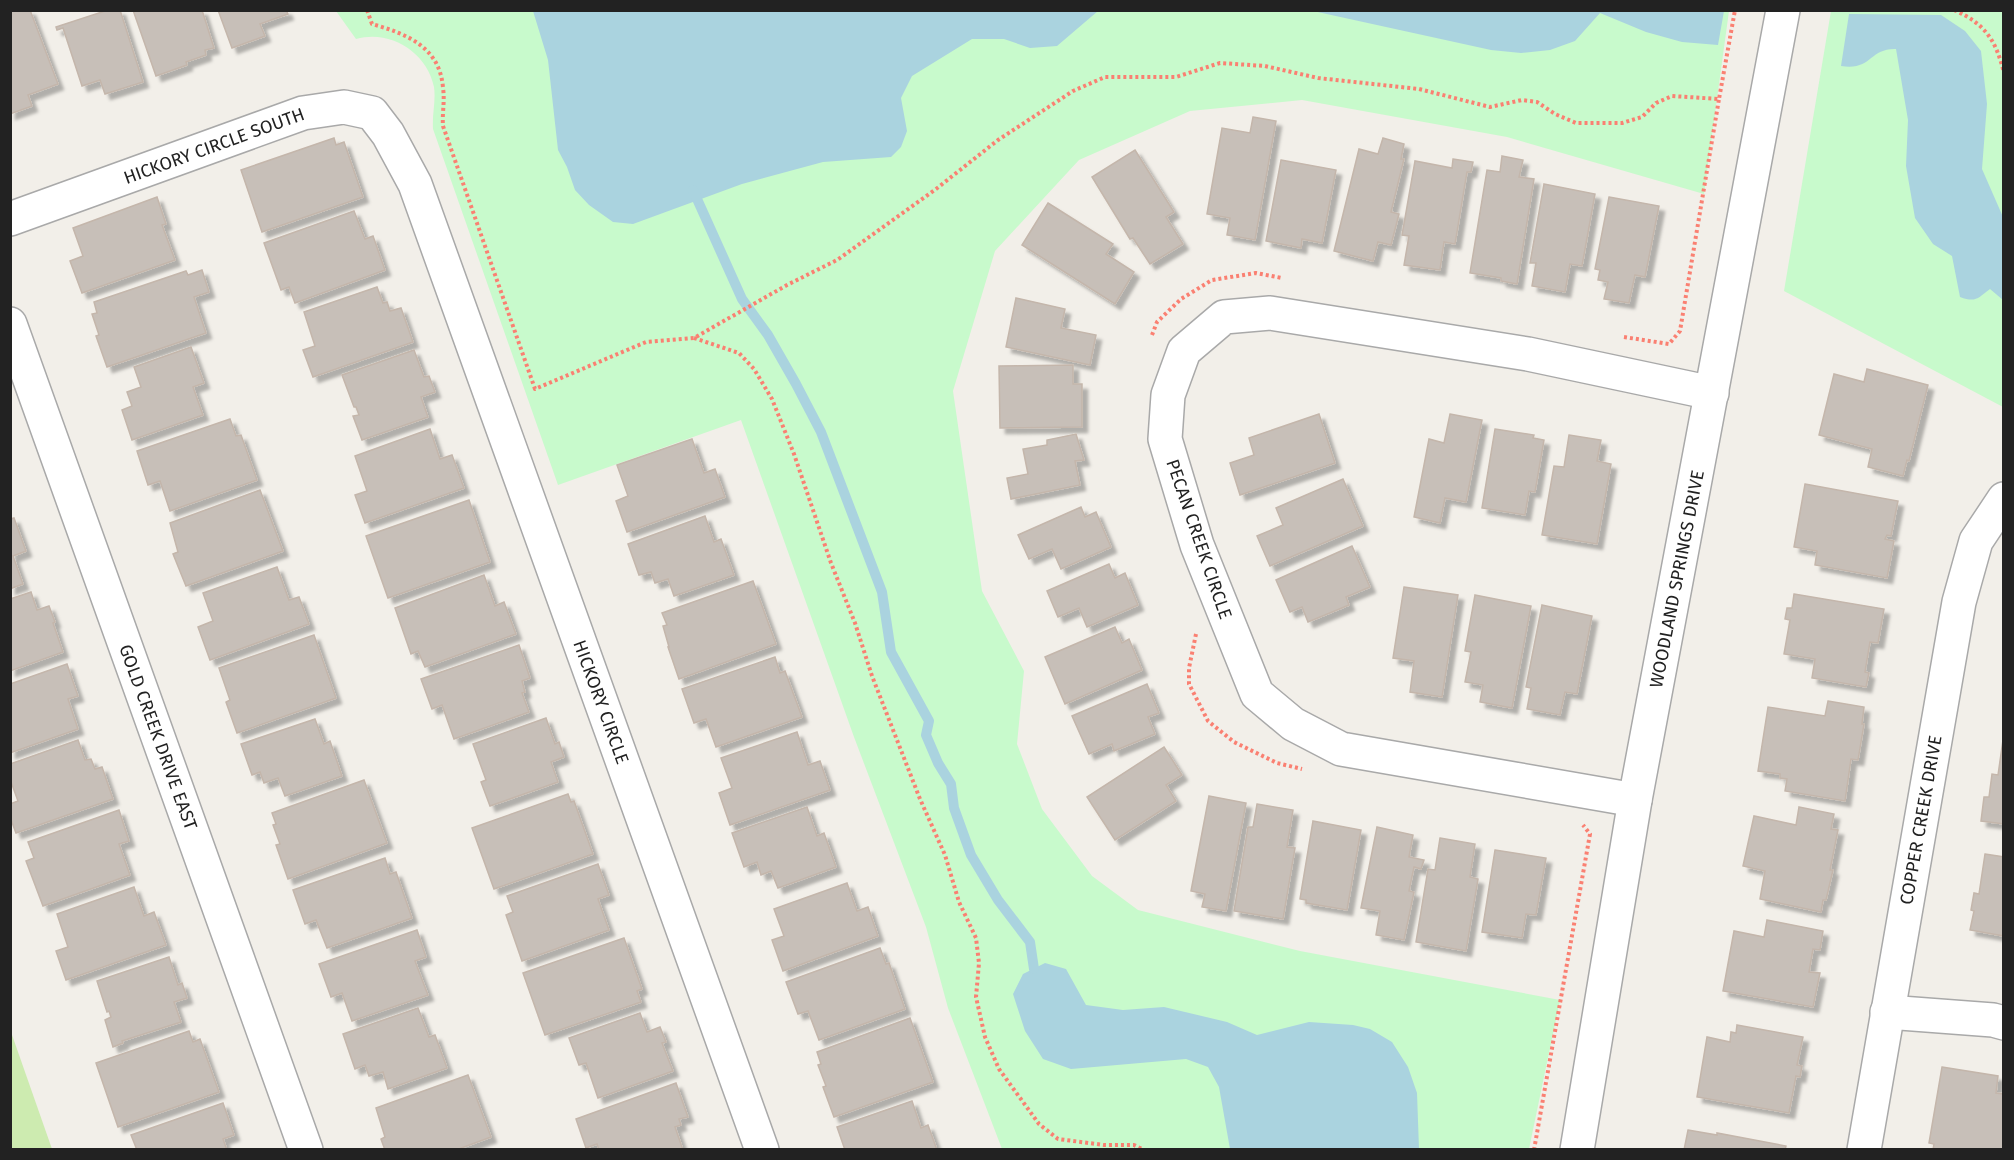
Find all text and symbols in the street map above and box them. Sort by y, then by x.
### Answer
street label: HICKORY CIRCLE SOUTH [121,103,307,189]
street label: PECAN CREEK CIRCLE [1161,456,1237,622]
street label: WOODLAND SPRINGS DRIVE [1645,468,1709,690]
street label: HICKORY CIRCLE [568,637,634,767]
street label: GOLD CREEK DRIVE EAST [114,641,202,833]
street label: COPPER CREEK DRIVE [1895,734,1947,906]

